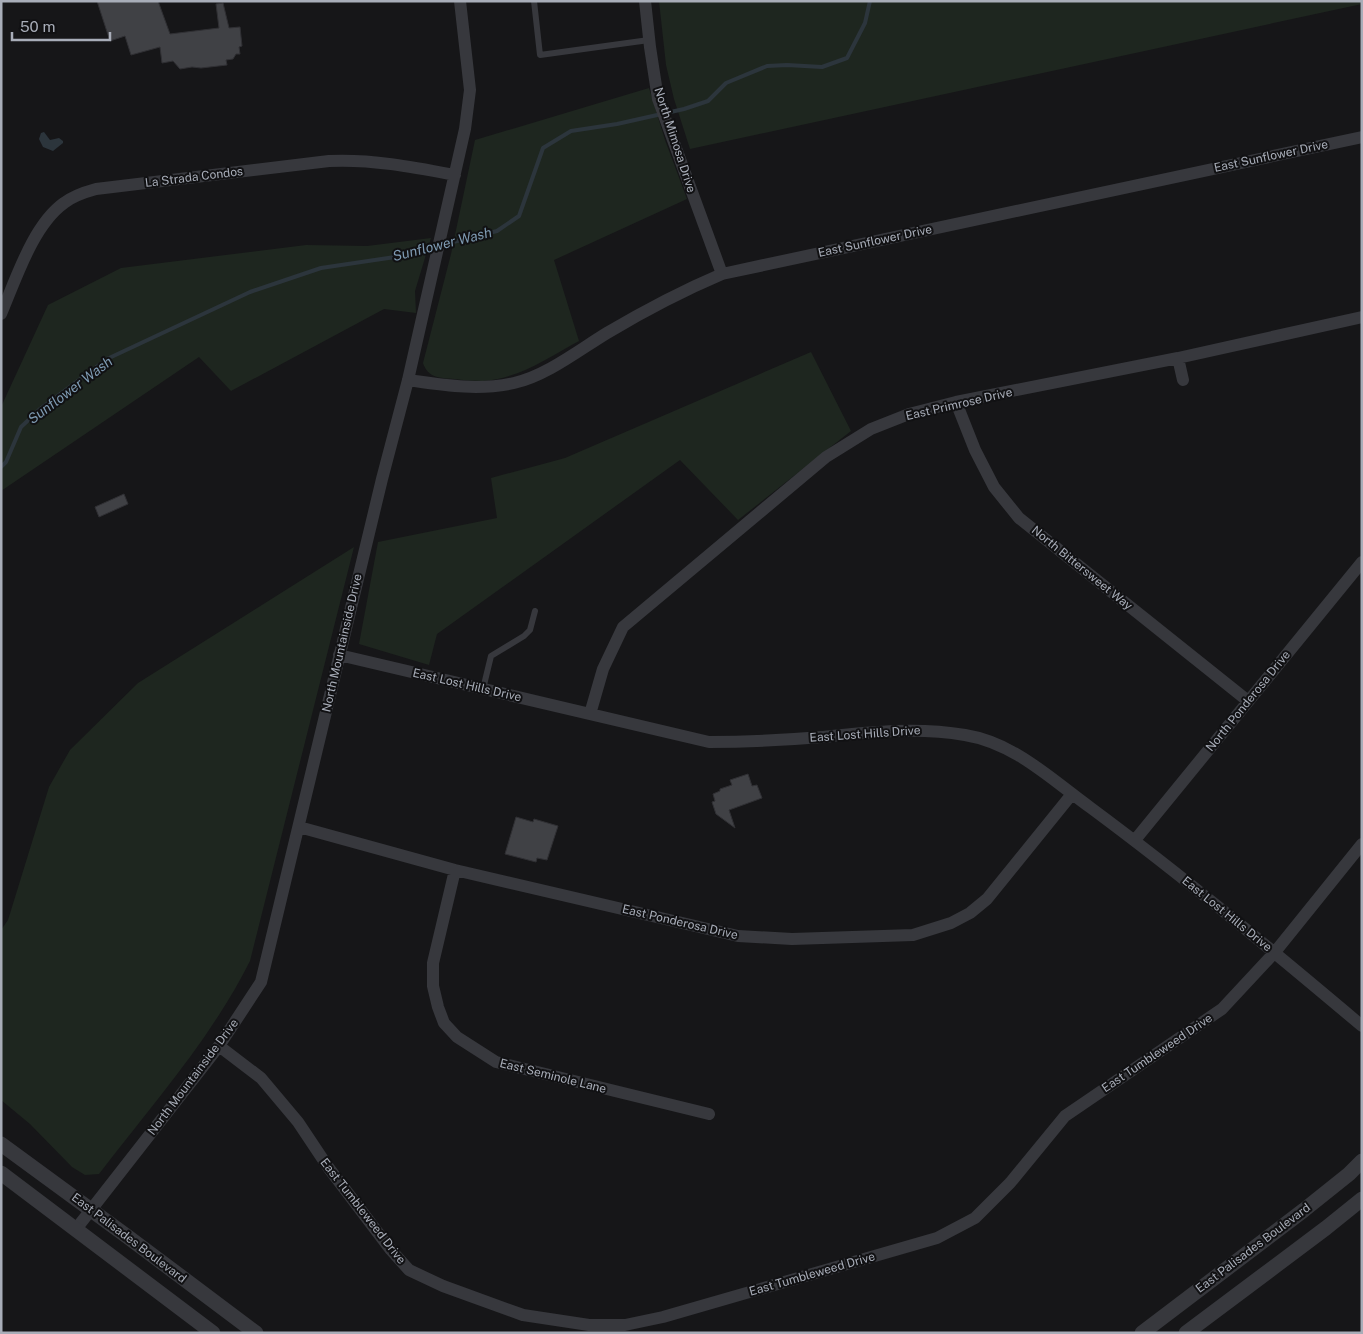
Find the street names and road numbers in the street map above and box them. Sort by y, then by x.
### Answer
street label: North Mimosa Drive [651,86,699,195]
street label: East Sunflower Drive [1213,137,1330,175]
street label: La Strada Condos [144,164,244,190]
street label: East Sunflower Drive [817,222,934,260]
street label: East Primrose Drive [904,385,1014,423]
street label: North Bittersweet Way [1029,523,1136,613]
street label: North Mountainside Drive [319,572,365,714]
street label: North Ponderosa Drive [1203,648,1293,754]
street label: East Lost Hills Drive [411,666,523,704]
street label: East Lost Hills Drive [809,723,921,745]
street label: East Lost Hills Drive [1179,874,1275,955]
street label: East Ponderosa Drive [621,902,739,942]
street label: East Tumbleweed Drive [1099,1011,1215,1095]
street label: North Mountainside Drive [145,1016,241,1138]
street label: East Seminole Lane [498,1056,608,1096]
street label: East Tumbleweed Drive [317,1155,409,1267]
street label: East Palisades Boulevard [69,1190,189,1286]
street label: East Palisades Boulevard [1193,1200,1313,1296]
street label: East Tumbleweed Drive [748,1249,877,1299]

